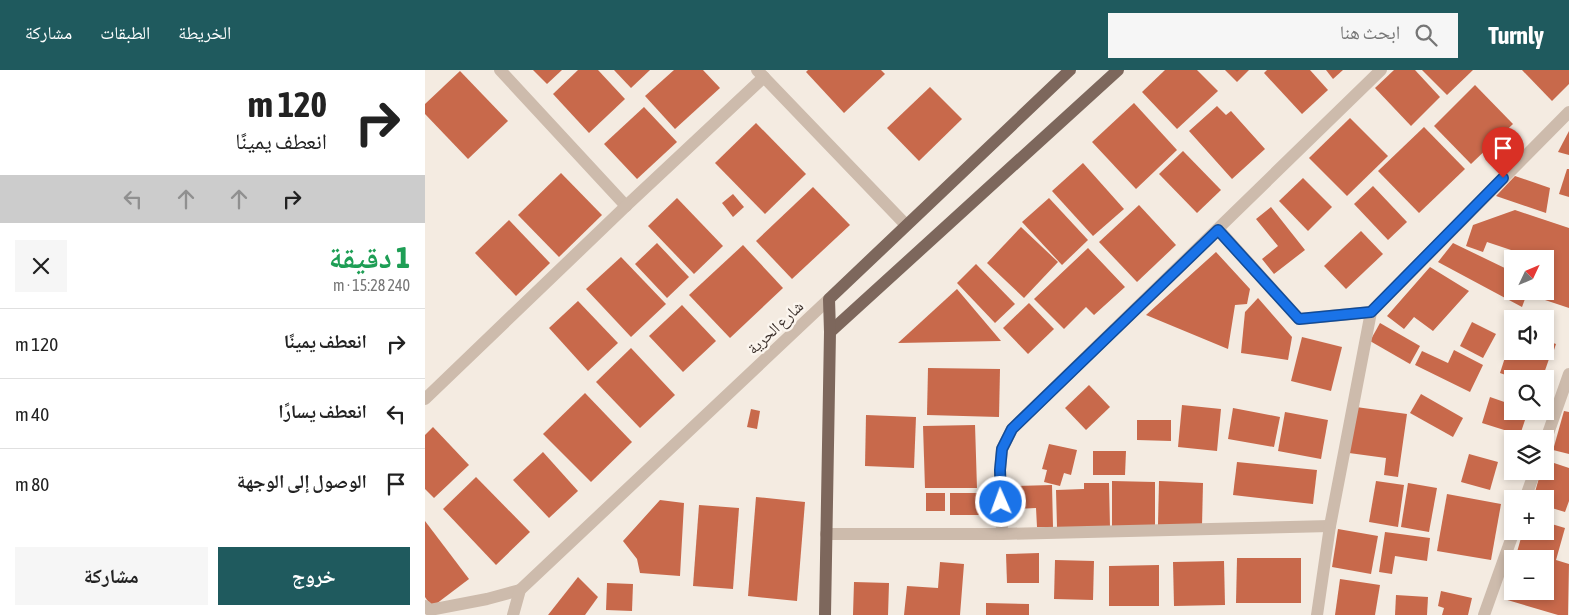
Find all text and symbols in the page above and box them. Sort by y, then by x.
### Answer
search box [1108,13,1458,58]
text: ابحث هنا [1340,21,1400,43]
icon: search [1412,21,1440,49]
text: مشاركة [25,22,72,43]
text: الطبقات [100,22,150,43]
text: الخريطة [178,22,231,43]
text: Turnly [1488,22,1544,49]
text: 120 m [248,84,327,124]
icon: right [345,90,410,155]
pin [1482,127,1524,178]
text: انعطف يمينًا [235,128,327,154]
icon: arrive [1489,134,1517,162]
icon: left [119,185,147,213]
icon: ahead [172,185,200,213]
icon: ahead [225,185,253,213]
icon: right [278,185,306,213]
button: close [15,240,67,292]
text: 1 دقيقة [329,240,410,274]
north arrow [1504,250,1554,300]
map controls [1504,250,1554,600]
text: 240 m · 15:28 [333,276,410,294]
street label: شارع الحرية [743,297,808,359]
button: sound [1504,310,1554,360]
text: انعطف يمينًا [284,330,367,352]
icon: right [382,330,410,358]
text: 120 m [15,333,58,355]
button: search [1504,370,1554,420]
text: انعطف يسارًا [278,400,367,422]
icon: left [382,400,410,428]
text: 40 m [15,403,49,425]
button: layers [1504,430,1554,480]
text: الوصول إلى الوجهة [237,470,367,492]
icon: arrive [382,470,410,498]
text: 80 m [15,473,49,495]
position arrow [974,475,1026,527]
button: + [1504,490,1554,540]
button: مشاركة [15,547,208,605]
button: خروج [218,547,410,605]
button: − [1504,550,1554,600]

